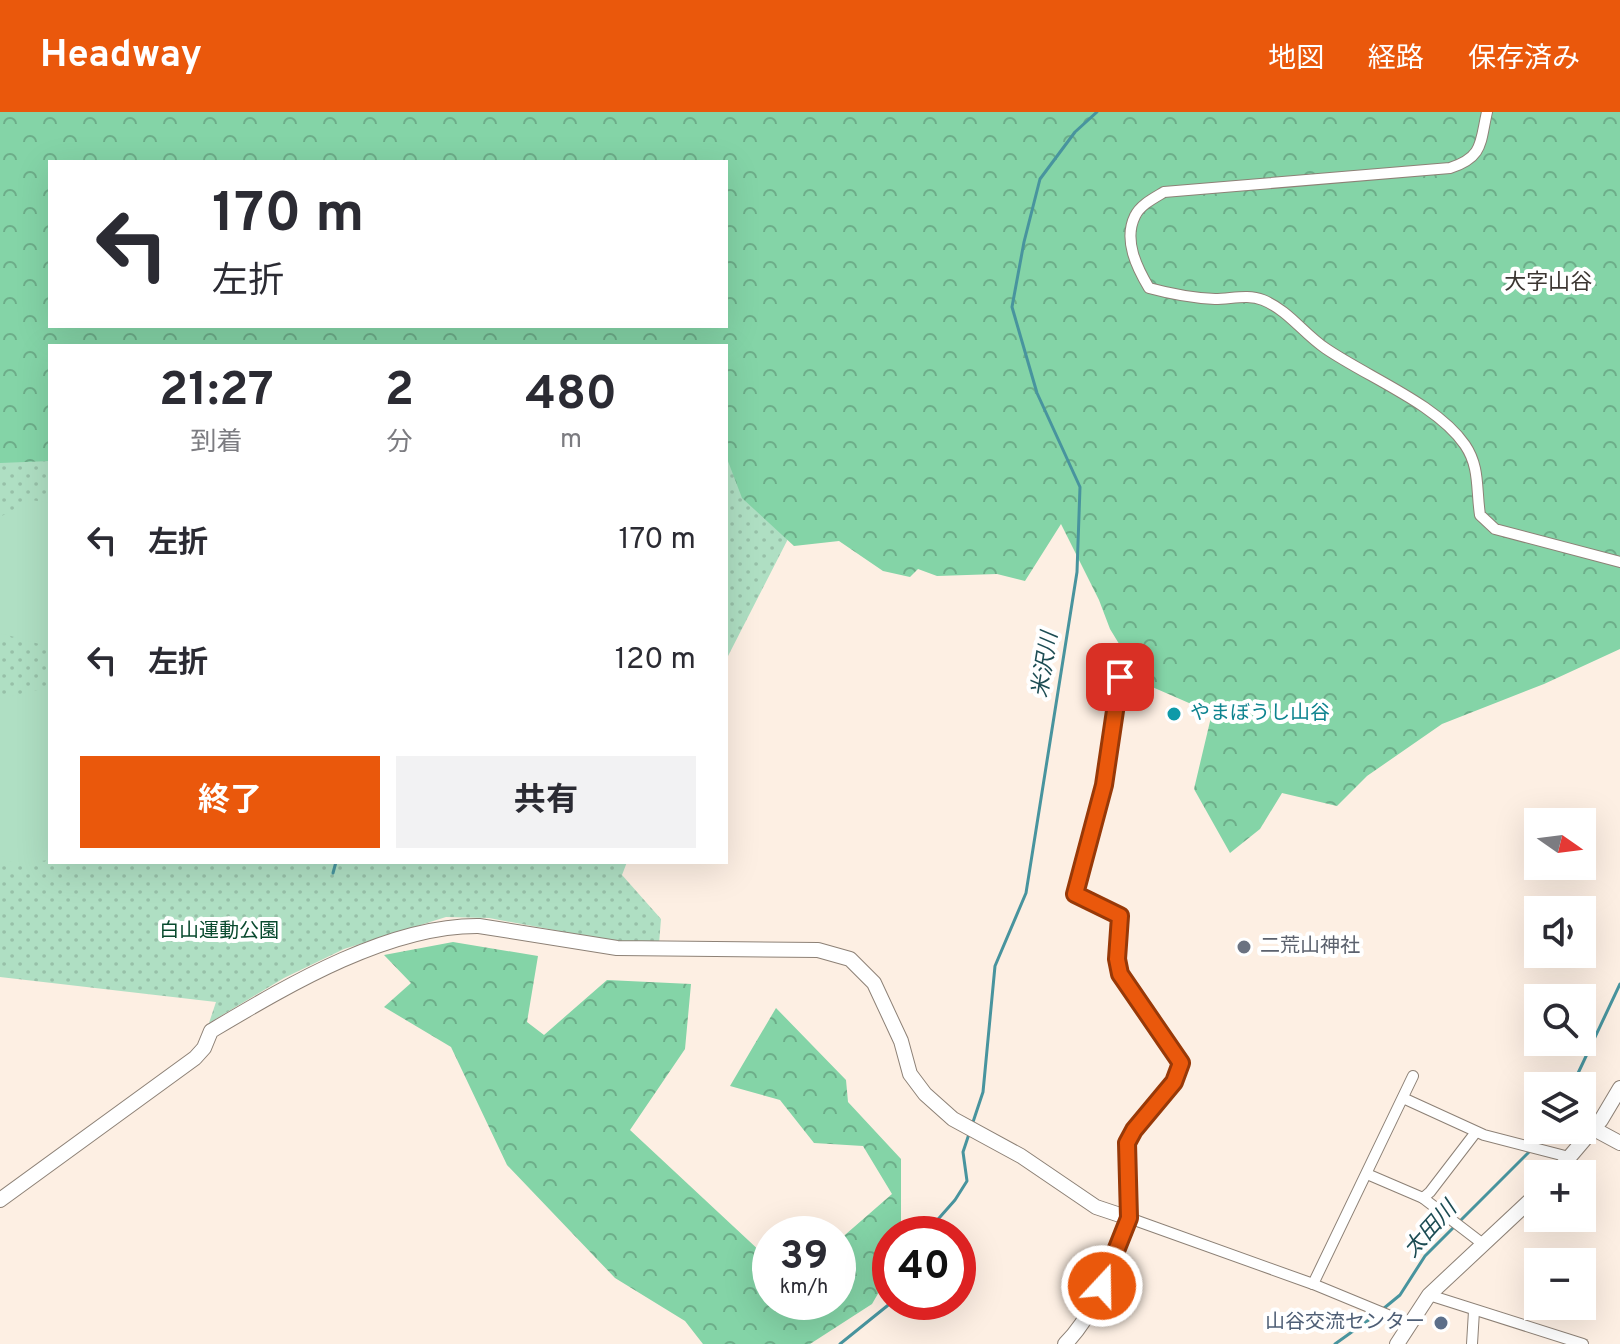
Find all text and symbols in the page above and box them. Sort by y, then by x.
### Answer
text: Headway [40,32,202,81]
text: 地図 [1268,42,1324,78]
text: 経路 [1368,42,1424,78]
text: 保存済み [1468,42,1580,78]
text: 170 m [212,181,364,251]
icon: left [80,192,184,296]
text: 左折 [212,260,284,306]
district label: 大字山谷 [1504,270,1592,297]
text: 21:27 [159,362,274,422]
text: 2 [385,362,414,422]
text: 480 [525,366,617,426]
text: m [560,424,582,457]
text: 到着 [190,427,242,460]
text: 分 [386,427,413,460]
icon: left [80,518,124,562]
text: 170 m [618,522,696,559]
text: 左折 [148,526,208,563]
water label: 米沢川 [1028,628,1065,700]
icon: left [80,638,124,682]
text: 120 m [615,642,696,679]
pin [1086,643,1154,711]
text: 左折 [148,646,208,683]
icon: arrive [1098,655,1142,699]
place label: やまぼうし山谷 [1190,701,1330,727]
marker: やまぼうし山谷 [1165,705,1183,723]
button: 終了 [80,756,380,848]
button: 共有 [396,756,696,848]
north arrow [1524,808,1596,880]
map controls [1524,808,1596,1320]
button: sound [1524,896,1596,968]
park label: 白山運動公園 [159,919,279,945]
place label: 二荒山神社 [1260,934,1360,960]
marker: 二荒山神社 [1235,938,1253,956]
button: search [1524,984,1596,1056]
button: layers [1524,1072,1596,1144]
button: + [1524,1160,1596,1232]
water label: 太田川 [1399,1195,1464,1264]
speed limit sign: 40 [872,1216,976,1320]
text: 39 [780,1233,828,1283]
position arrow [1060,1244,1144,1328]
button: − [1524,1248,1596,1320]
text: km/h [780,1275,828,1301]
place label: 山谷交流センター [1265,1310,1425,1336]
marker: 山谷交流センター [1432,1314,1450,1332]

